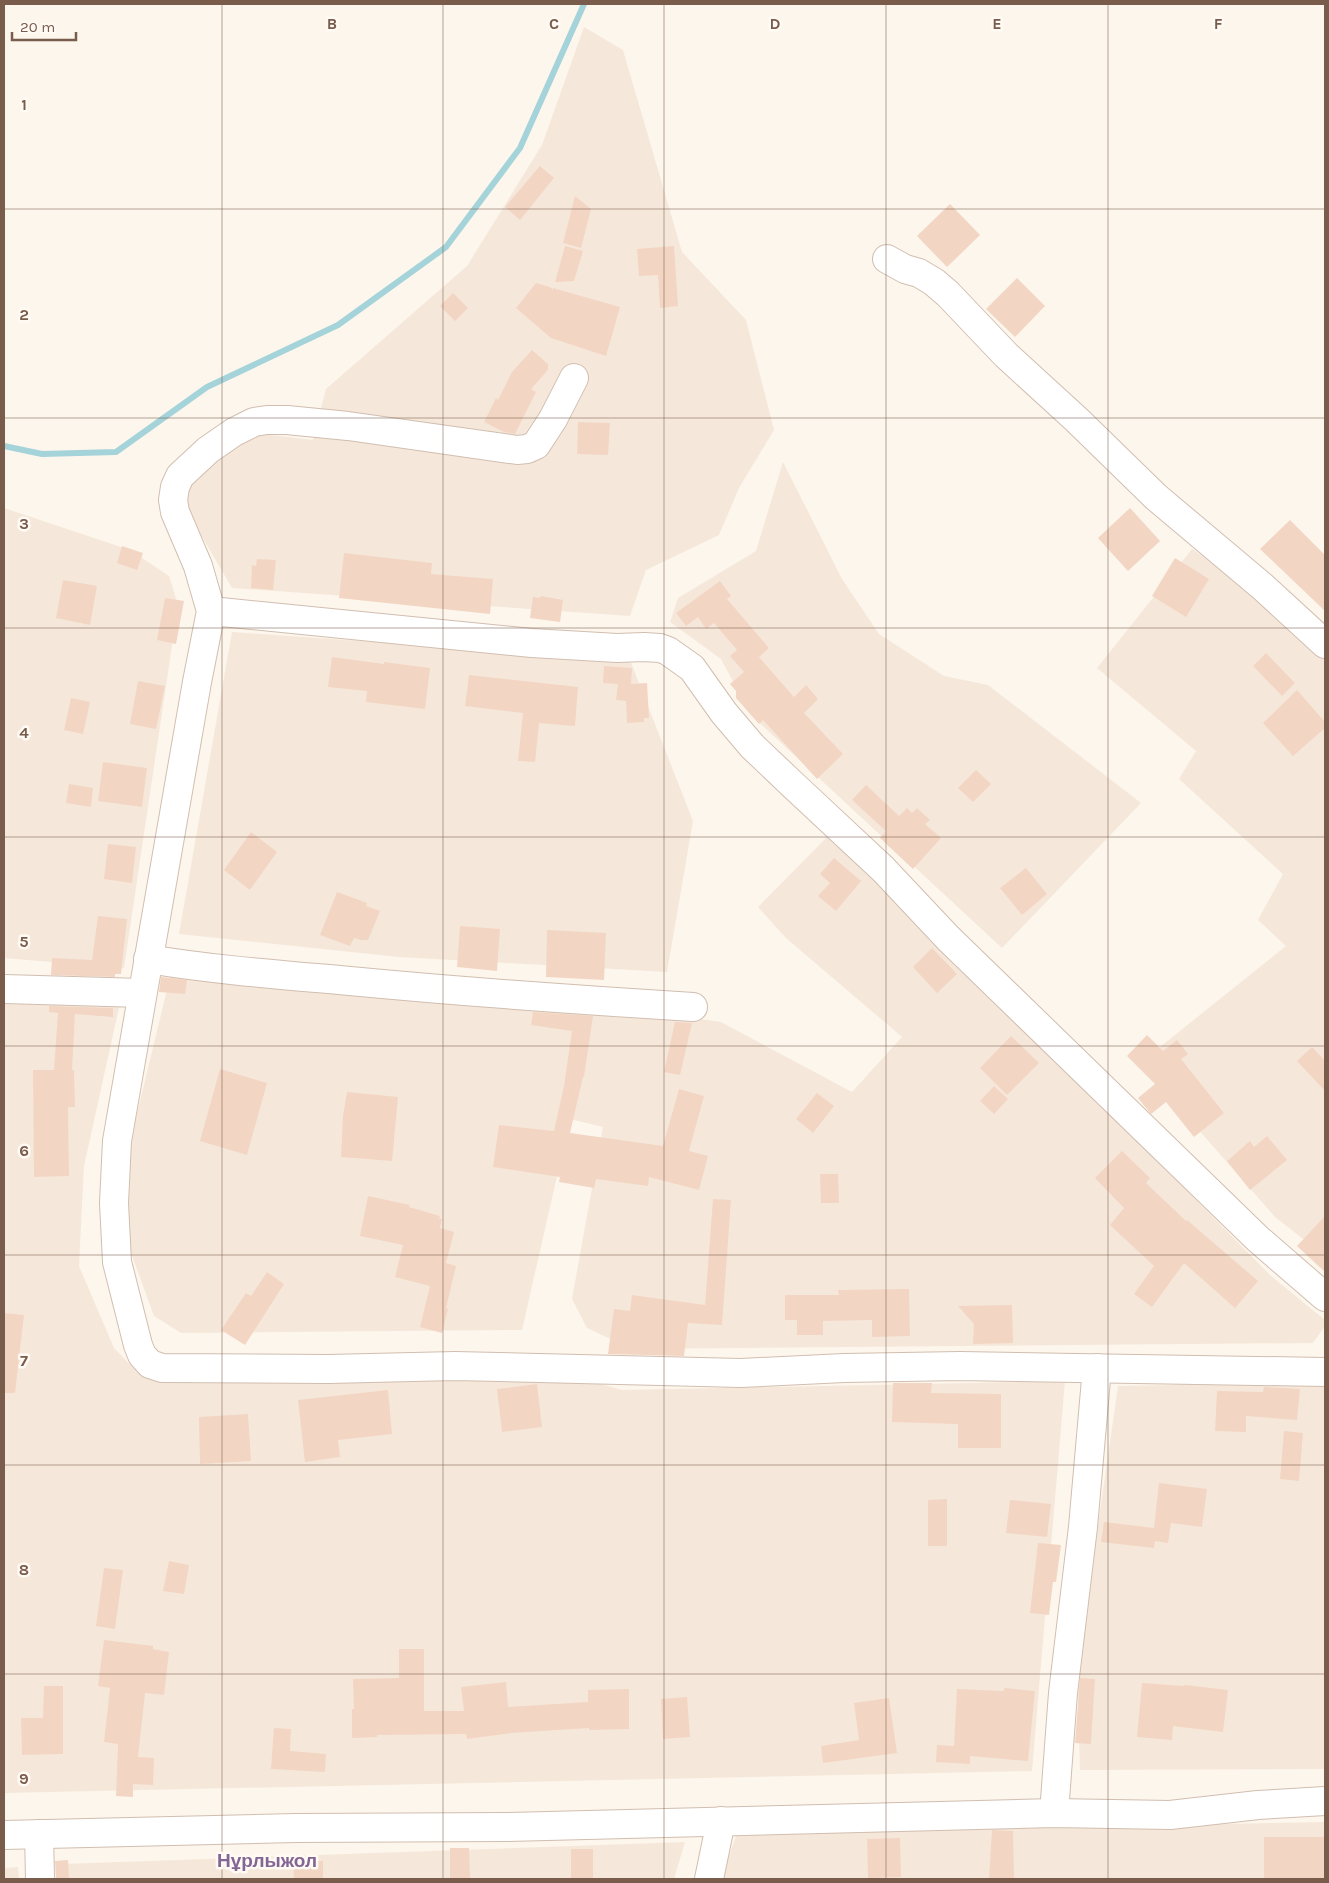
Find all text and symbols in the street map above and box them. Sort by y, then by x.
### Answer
scale bar [12,10,76,42]
text: B [327,14,337,33]
text: C [549,14,559,33]
text: D [770,14,781,33]
text: E [992,14,1002,33]
text: F [1214,14,1223,33]
text: 20 m [20,18,55,36]
text: 1 [21,95,27,114]
text: 2 [19,305,29,324]
text: 3 [19,514,29,533]
text: 4 [19,723,29,742]
text: 5 [19,932,29,951]
text: 6 [19,1141,29,1160]
text: 7 [20,1351,28,1370]
text: 8 [19,1560,29,1579]
text: 9 [19,1769,29,1788]
district label: Нұрлыжол [217,1850,317,1872]

